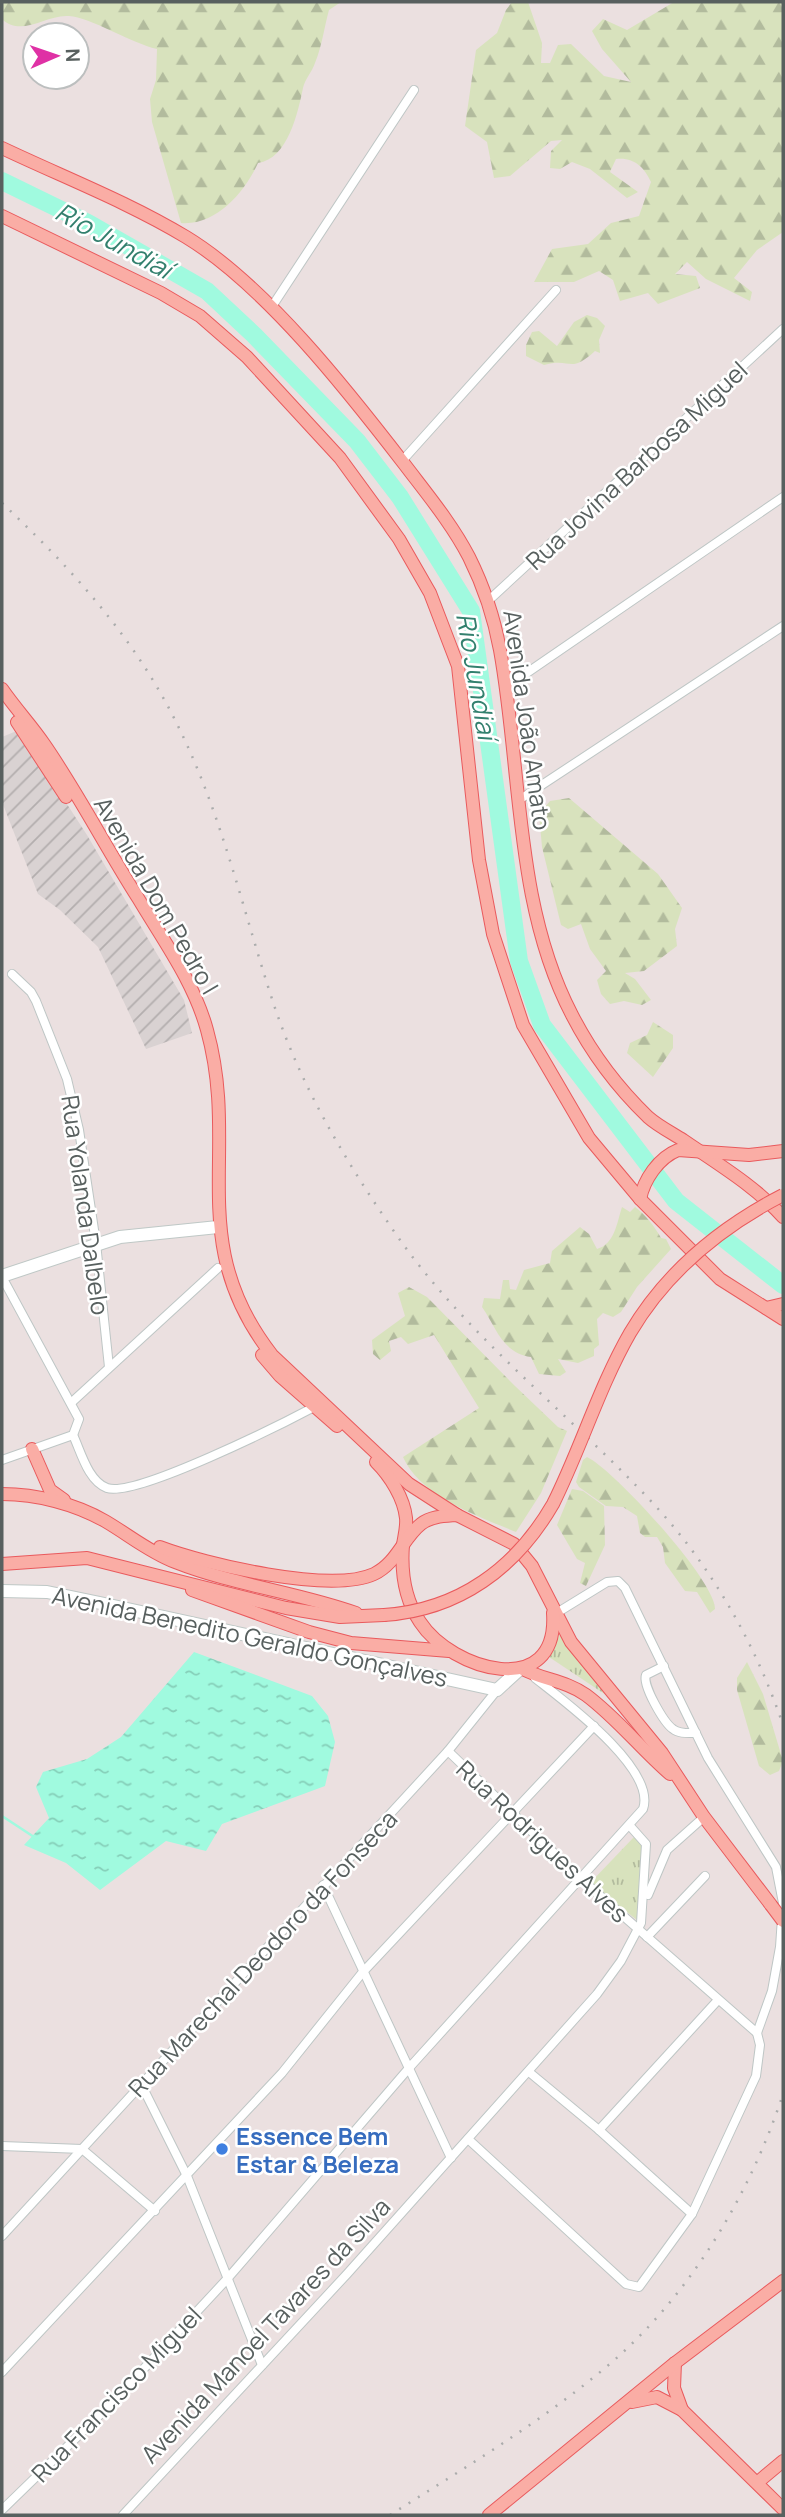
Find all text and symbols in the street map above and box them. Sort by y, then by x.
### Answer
north arrow [21,21,91,91]
text: N [60,48,86,63]
water label: Rio Jundiaí [49,193,183,289]
street label: Rua Jovina Barbosa Miguel [518,353,754,577]
street label: Avenida João Amato [496,608,560,832]
water label: Rio Jundiaí [448,610,507,747]
street label: Avenida Dom Pedro I [87,790,227,1000]
street label: Rua Yolanda Dalbelo [54,1093,118,1317]
street label: Avenida Benedito Geraldo Gonçalves [49,1578,451,1694]
street label: Rua Rodrigues Alves [450,1752,636,1930]
street label: Rua Marechal Deodoro da Fonseca [120,1803,404,2103]
place label: Essence Bem Estar & Beleza [236,2119,399,2180]
marker: Essence Bem Estar & Beleza [214,2141,230,2157]
street label: Avenida Manoel Tavares da Silva [133,2190,397,2470]
street label: Rua Francisco Miguel [23,2299,209,2489]

